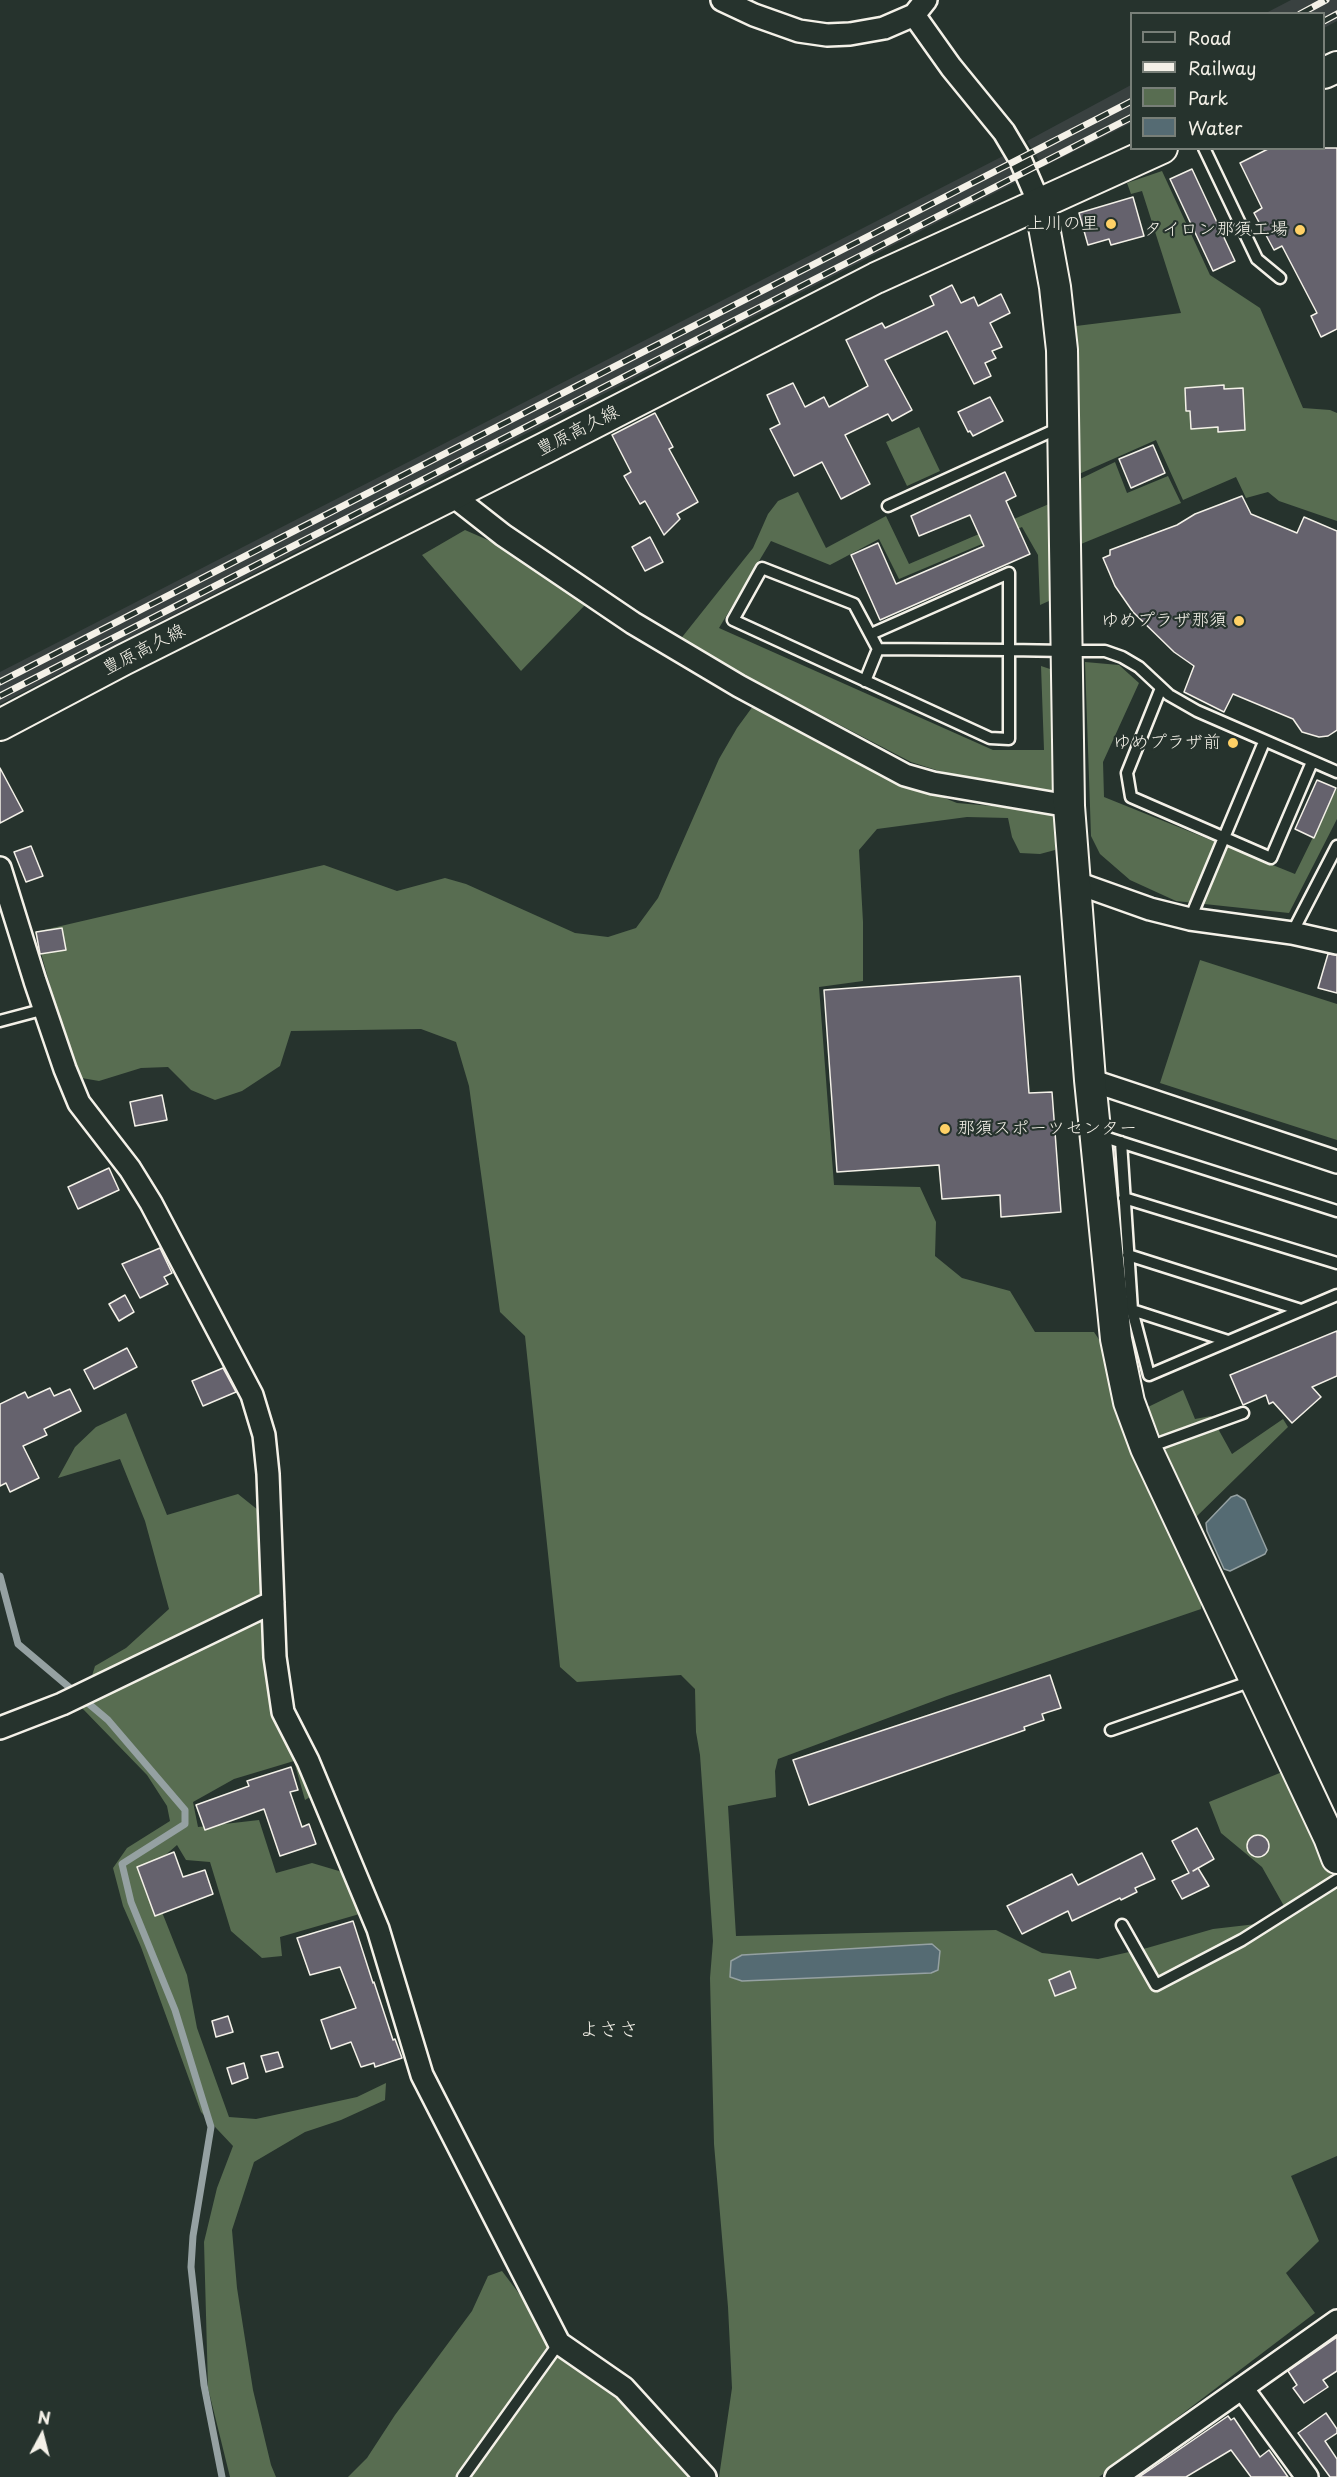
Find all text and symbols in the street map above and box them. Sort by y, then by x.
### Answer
legend [1130,12,1325,150]
text: Road [1188,24,1232,51]
text: Railway [1188,54,1256,81]
text: Park [1188,84,1228,111]
text: Water [1188,114,1242,141]
place label: 上川の里 [1027,213,1099,235]
marker: 上川の里 [1104,217,1118,231]
place label: タイロン那須工場 [1144,219,1288,241]
marker: タイロン那須工場 [1293,223,1307,237]
street label: 豊原高久線 [533,401,623,461]
place label: ゆめプラザ那須 [1101,610,1227,632]
marker: ゆめプラザ那須 [1232,614,1246,628]
street label: 豊原高久線 [99,620,189,680]
place label: ゆめプラザ前 [1113,732,1221,754]
marker: ゆめプラザ前 [1226,736,1240,750]
place label: 那須スポーツセンター [957,1118,1137,1140]
marker: 那須スポーツセンター [938,1122,952,1136]
district label: よささ [579,2018,639,2042]
text: N [36,2404,52,2430]
north arrow [12,2405,72,2465]

